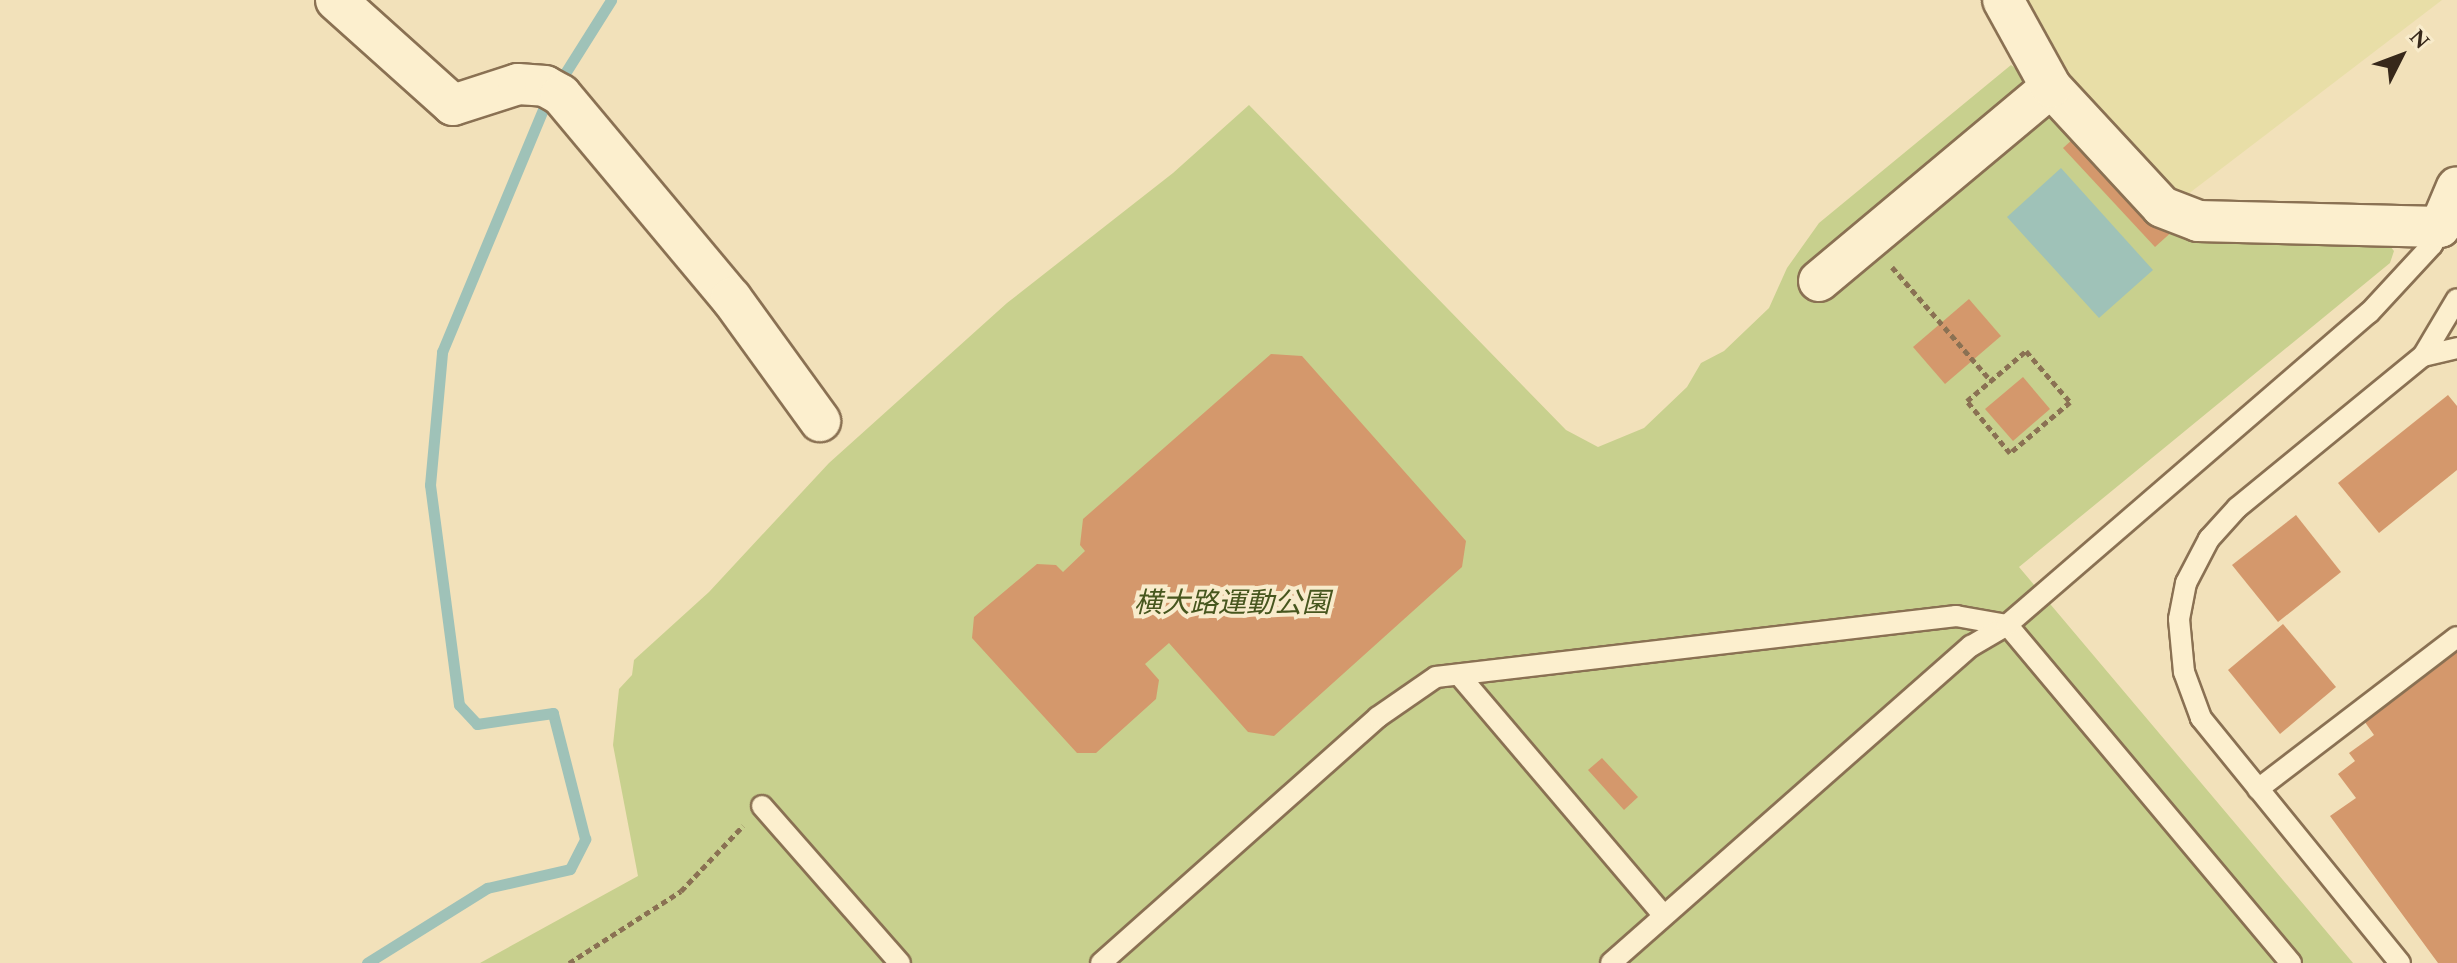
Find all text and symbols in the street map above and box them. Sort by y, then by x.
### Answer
north arrow [2361,16,2441,96]
text: N [2401,22,2437,57]
park label: 横大路運動公園 [1134,587,1330,621]

